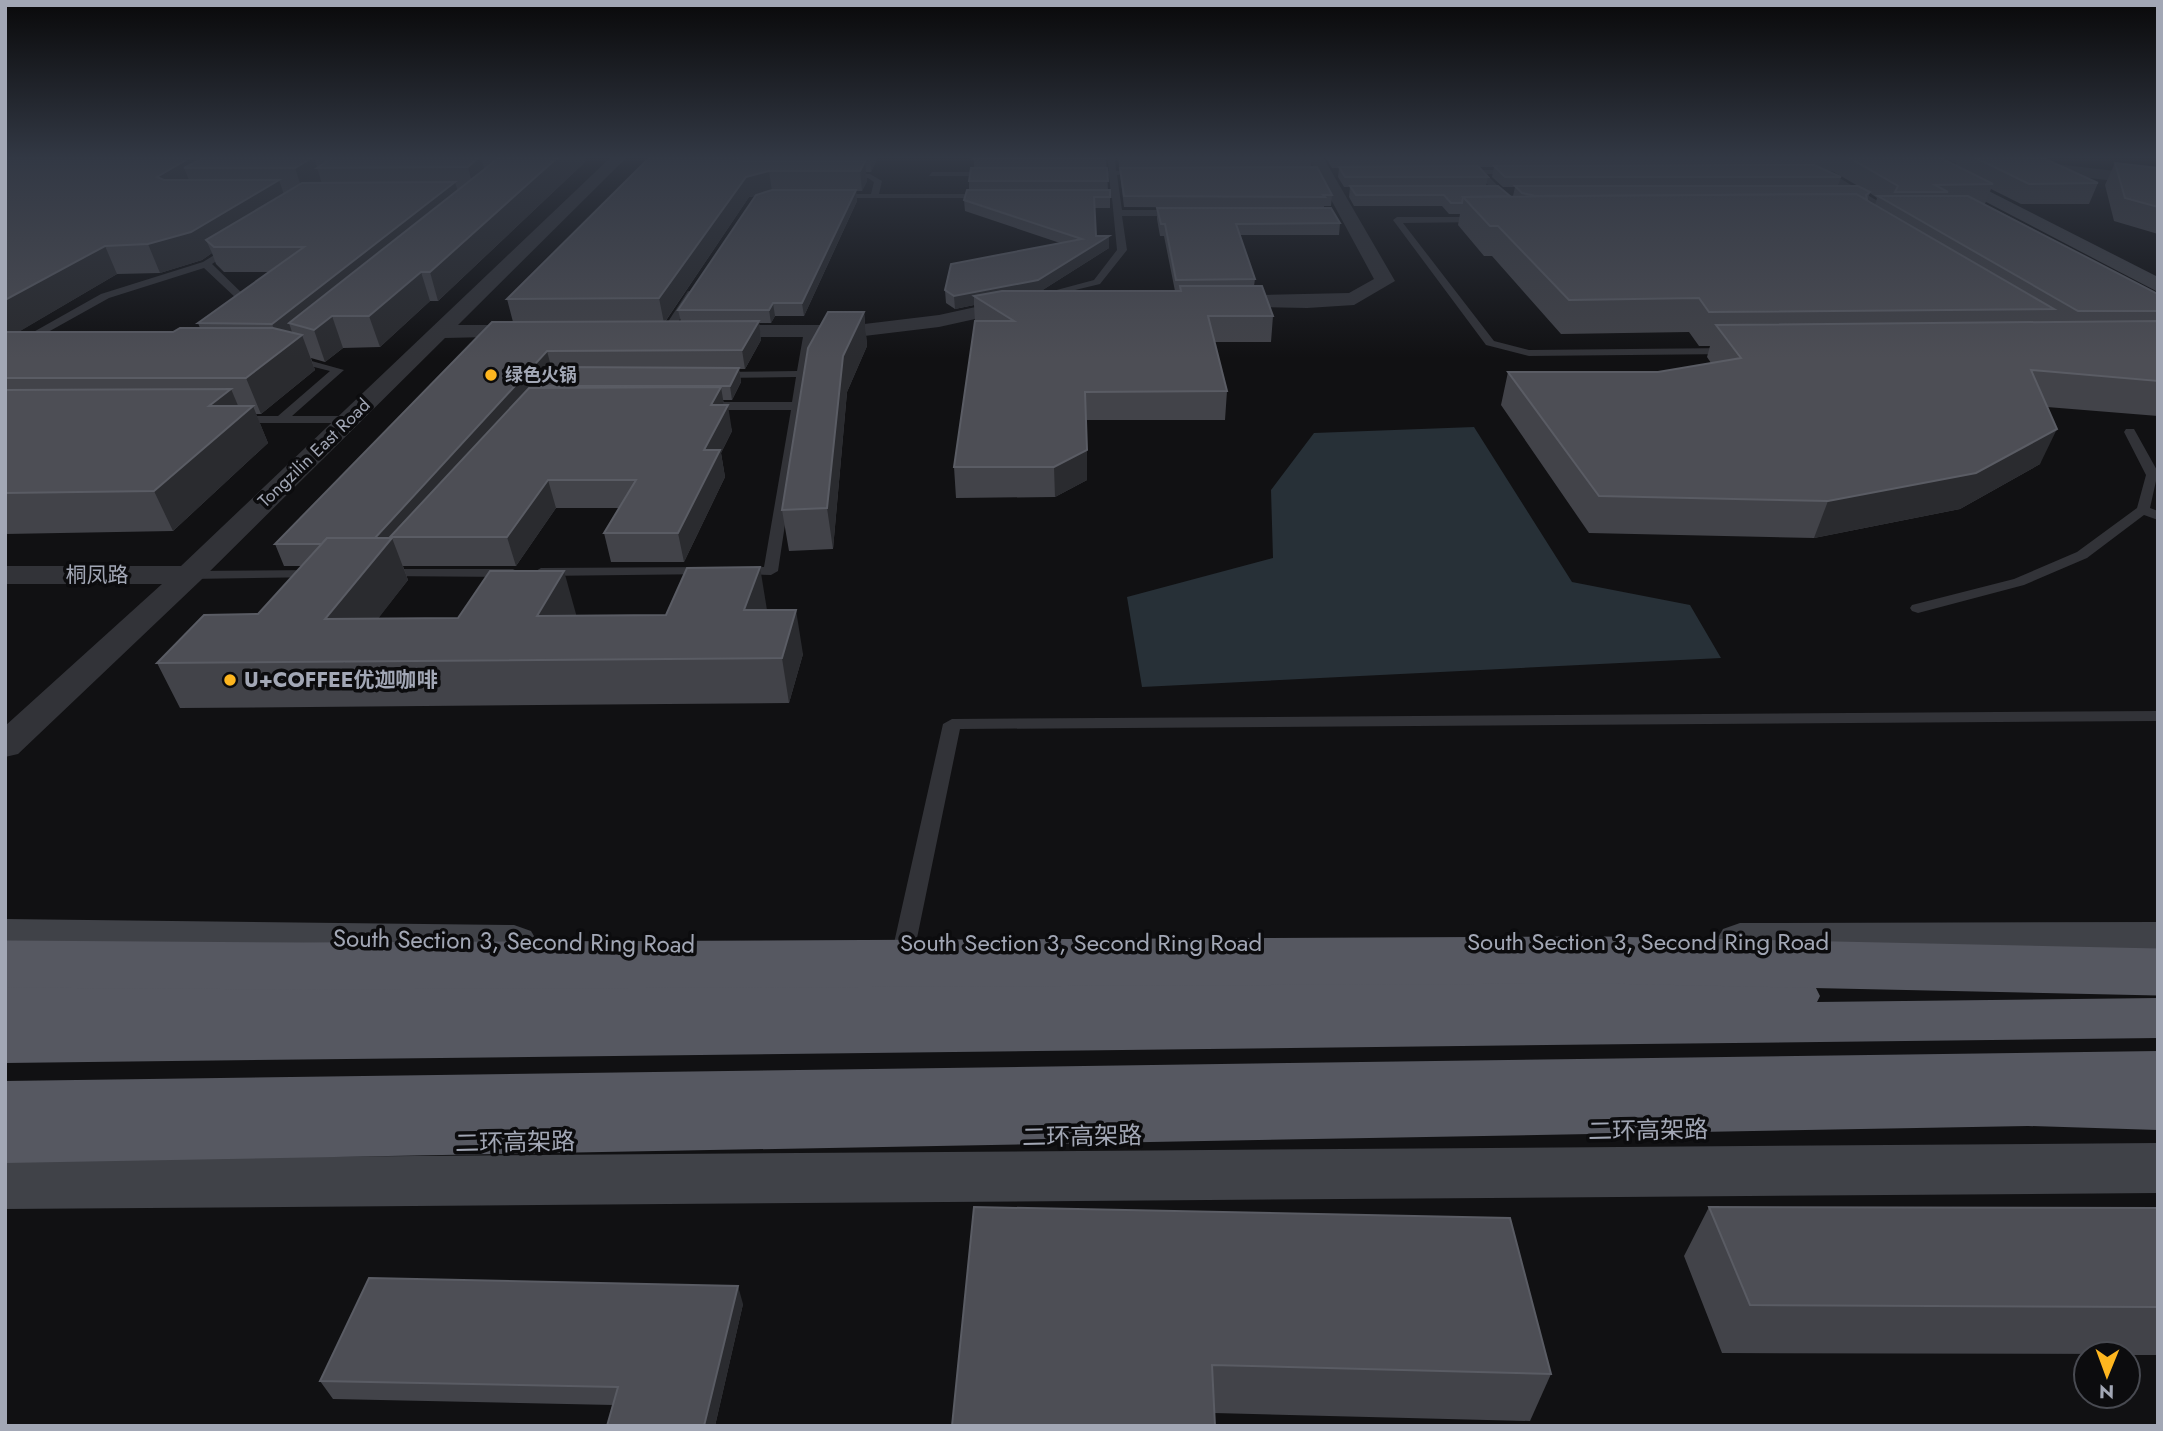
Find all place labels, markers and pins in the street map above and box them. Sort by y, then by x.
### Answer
place label: 绿色火锅 [505,362,577,388]
marker: 绿色火锅 [483,367,499,383]
place label: U+COFFEE优迦咖啡 [244,665,437,695]
marker: U+COFFEE优迦咖啡 [222,672,238,688]

